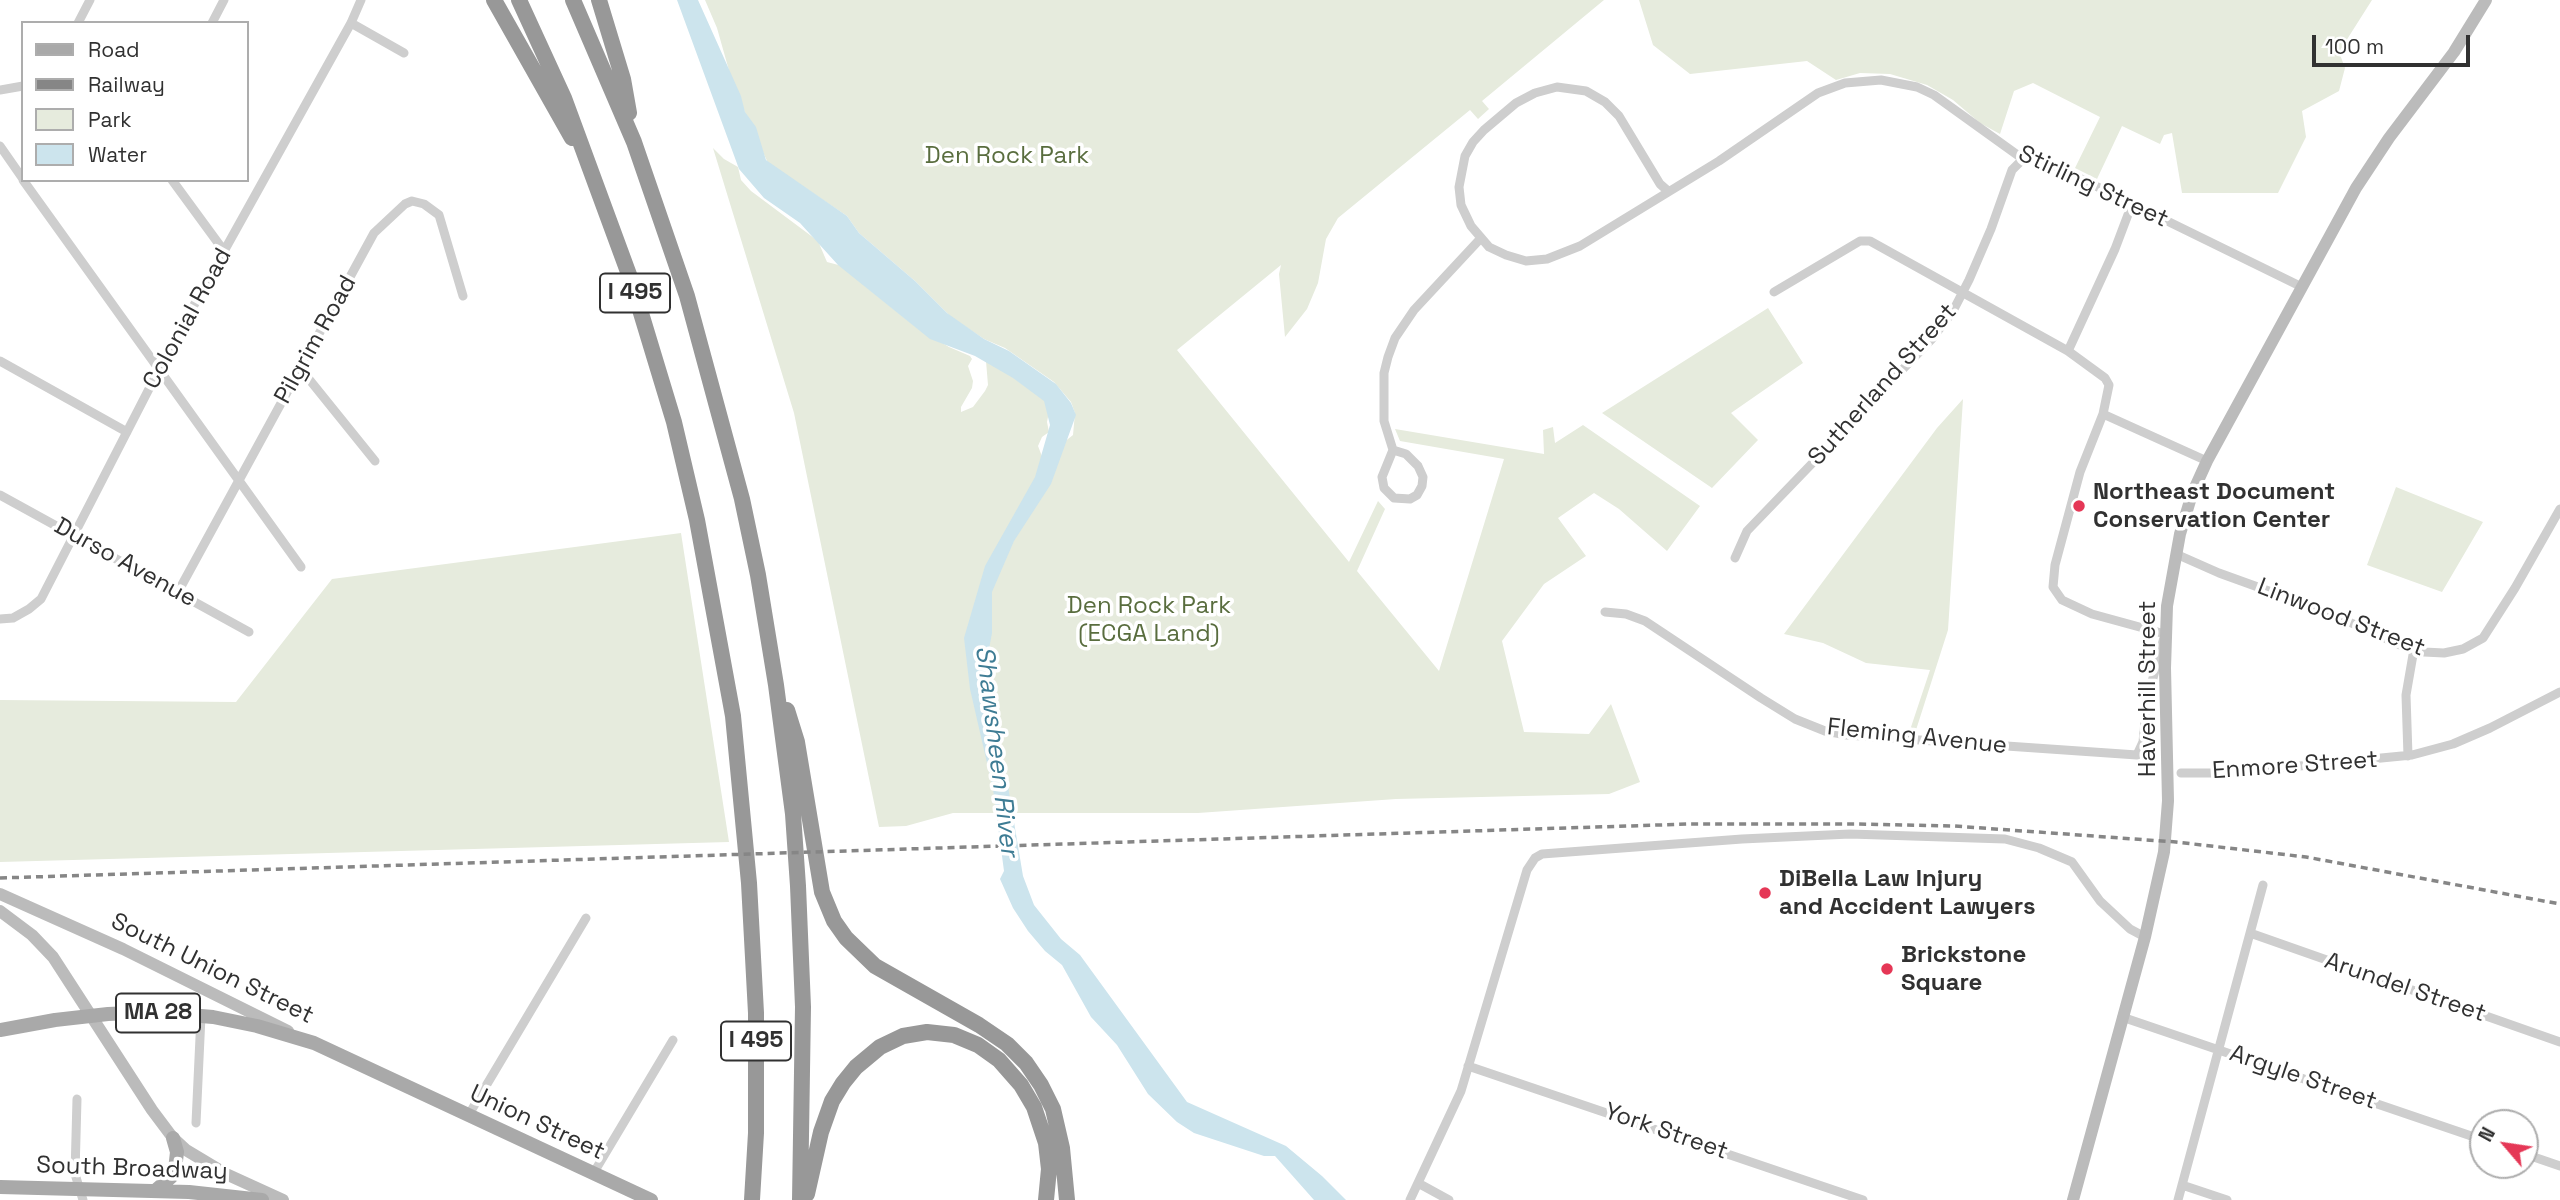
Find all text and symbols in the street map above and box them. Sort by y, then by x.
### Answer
legend [21,21,248,182]
scale bar [2315,21,2472,65]
text: 100 m [2325,33,2384,60]
text: Road [88,36,140,63]
text: Railway [88,71,165,98]
text: Park [88,106,132,133]
street label: Stirling Street [2013,140,2173,234]
text: Water [88,141,147,168]
park label: Den Rock Park [925,142,1089,170]
street label: Colonial Road [138,244,238,394]
street label: Pilgrim Road [269,271,363,409]
road number: I 495 [600,274,670,312]
street label: Sutherland Street [1803,298,1963,472]
place label: Northeast Document Conservation Center [2093,478,2335,534]
marker: Northeast Document Conservation Center [2071,498,2087,514]
street label: Durso Avenue [49,512,201,614]
street label: Linwood Street [2253,573,2429,663]
park label: Den Rock Park (ECGA Land) [1067,592,1231,648]
street label: Haverhill Street [2134,601,2162,777]
water label: Shawsheen River [968,644,1024,858]
street label: Fleming Avenue [1826,713,2008,761]
street label: Enmore Street [2211,746,2379,786]
place label: DiBella Law Injury and Accident Lawyers [1779,865,2036,921]
marker: DiBella Law Injury and Accident Lawyers [1757,885,1773,901]
street label: South Union Street [106,907,318,1031]
place label: Brickstone Square [1901,941,2026,997]
street label: Arundel Street [2321,947,2489,1029]
marker: Brickstone Square [1879,961,1895,977]
road number: MA 28 [116,994,200,1032]
road number: I 495 [721,1022,791,1060]
street label: Argyle Street [2226,1039,2380,1117]
street label: Union Street [465,1079,609,1167]
street label: York Street [1600,1097,1732,1167]
north arrow [2469,1109,2539,1179]
text: N [2473,1123,2501,1146]
street label: South Broadway [36,1151,228,1187]

